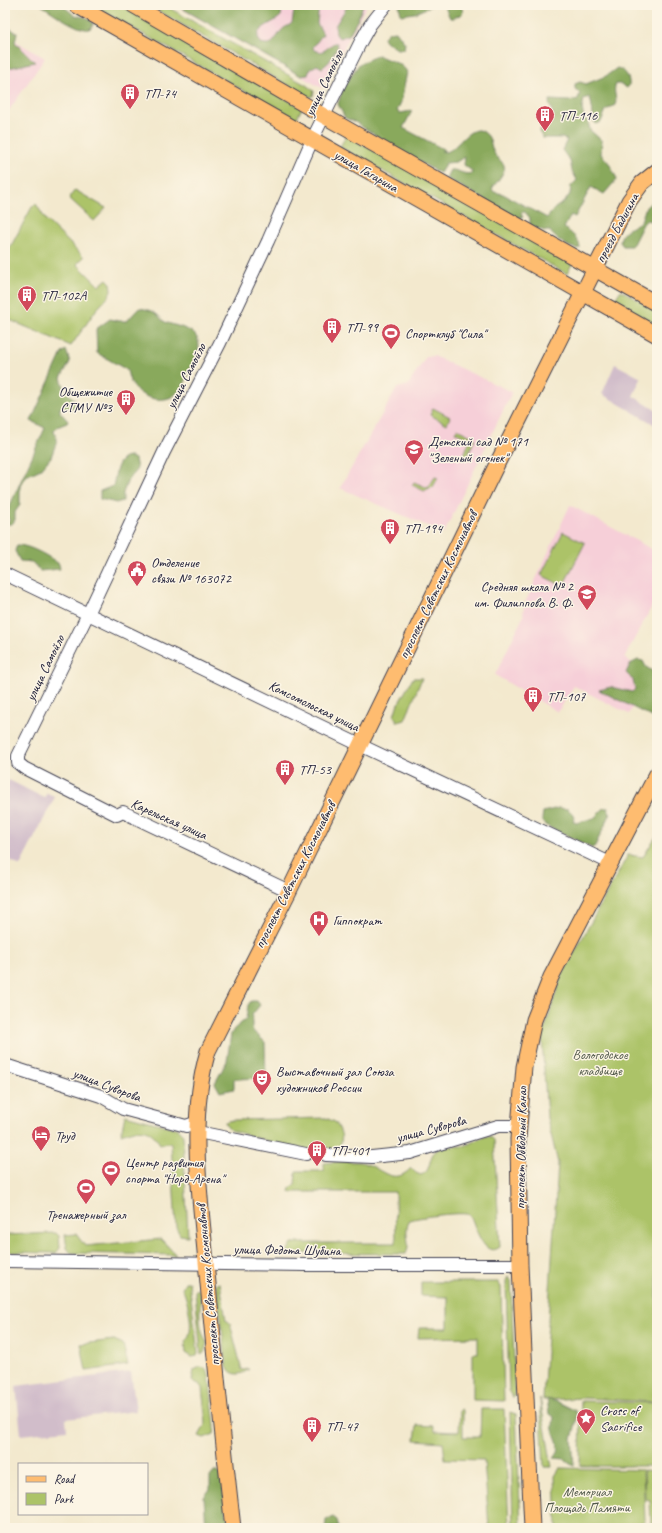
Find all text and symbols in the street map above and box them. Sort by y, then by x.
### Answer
street label: улица Самойло [300,46,348,120]
building icon: ТП-74 [119,82,141,110]
place label: ТП-74 [144,85,178,102]
building icon: ТП-116 [534,104,556,132]
place label: ТП-116 [559,107,598,124]
street label: улица Гагарина [330,145,402,197]
street label: проезд Бадигина [592,189,643,266]
building icon: ТП-102А [16,284,38,312]
place label: ТП-102А [41,287,87,304]
building icon: ТП-99 [321,316,343,344]
place label: ТП-99 [346,319,380,336]
sports icon: Спортклуб "Сила" [380,322,402,350]
place label: Спортклуб "Сила" [405,325,489,342]
street label: улица Самойло [162,339,210,413]
place label: Общежитие СГМУ №3 [59,383,114,416]
building icon: Общежитие СГМУ №3 [115,388,137,416]
place label: Детский сад № 171 "Зеленый огонек" [428,433,529,466]
school or university icon: Детский сад № 171 "Зеленый огонек" [403,438,425,466]
street label: проспект Советских Космонавтов [395,506,482,662]
building icon: ТП-194 [379,517,401,545]
place label: ТП-194 [404,520,444,537]
place label: Отделение связи № 163072 [151,554,233,587]
public building icon: Отделение связи № 163072 [126,559,148,587]
place label: Средняя школа № 2 им. Филиппова В. Ф. [473,578,575,611]
school or university icon: Средняя школа № 2 им. Филиппова В. Ф. [576,583,598,611]
street label: улица Самойло [21,631,69,705]
street label: Комсомольская улица [266,677,363,736]
building icon: ТП-107 [522,685,544,713]
place label: ТП-107 [547,688,586,705]
building icon: ТП-53 [274,758,296,786]
place label: ТП-53 [299,761,333,778]
street label: Карельская улица [128,795,210,844]
street label: проспект Советских Космонавтов [251,796,341,951]
hospital icon: Гиппократ [308,909,330,937]
place label: Гиппократ [333,912,383,929]
park label: Вологодское кладбище [573,1046,629,1079]
place label: Выставочный зал Союза художников России [276,1063,395,1096]
street label: улица Суворова [70,1064,144,1106]
theatre icon: Выставочный зал Союза художников России [251,1068,273,1096]
street label: проспект Обводный Канал [511,1086,531,1209]
street label: улица Суворова [393,1111,469,1147]
hotel icon: Труд [30,1124,52,1152]
place label: Труд [55,1127,76,1144]
building icon: ТП-401 [306,1139,328,1167]
place label: ТП-401 [331,1142,370,1159]
place label: Центр развития спорта "Норд-Арена" [125,1154,227,1187]
sports icon: Центр развития спорта "Норд-Арена" [100,1159,122,1187]
sports icon: Тренажерный зал [75,1177,97,1205]
street label: проспект Советских Космонавтов [192,1201,224,1366]
place label: Тренажерный зал [46,1206,126,1223]
street label: улица Федота Шубина [232,1241,342,1259]
place label: Cross of Sacrifice [600,1402,643,1435]
place icon: Cross of Sacrifice [575,1407,597,1435]
building icon: ТП-47 [301,1415,323,1443]
place label: ТП-47 [326,1418,359,1435]
legend [18,1463,148,1515]
text: Road [54,1471,76,1487]
park label: Мемориал Площадь Памяти [544,1483,631,1516]
text: Park [54,1491,75,1507]

